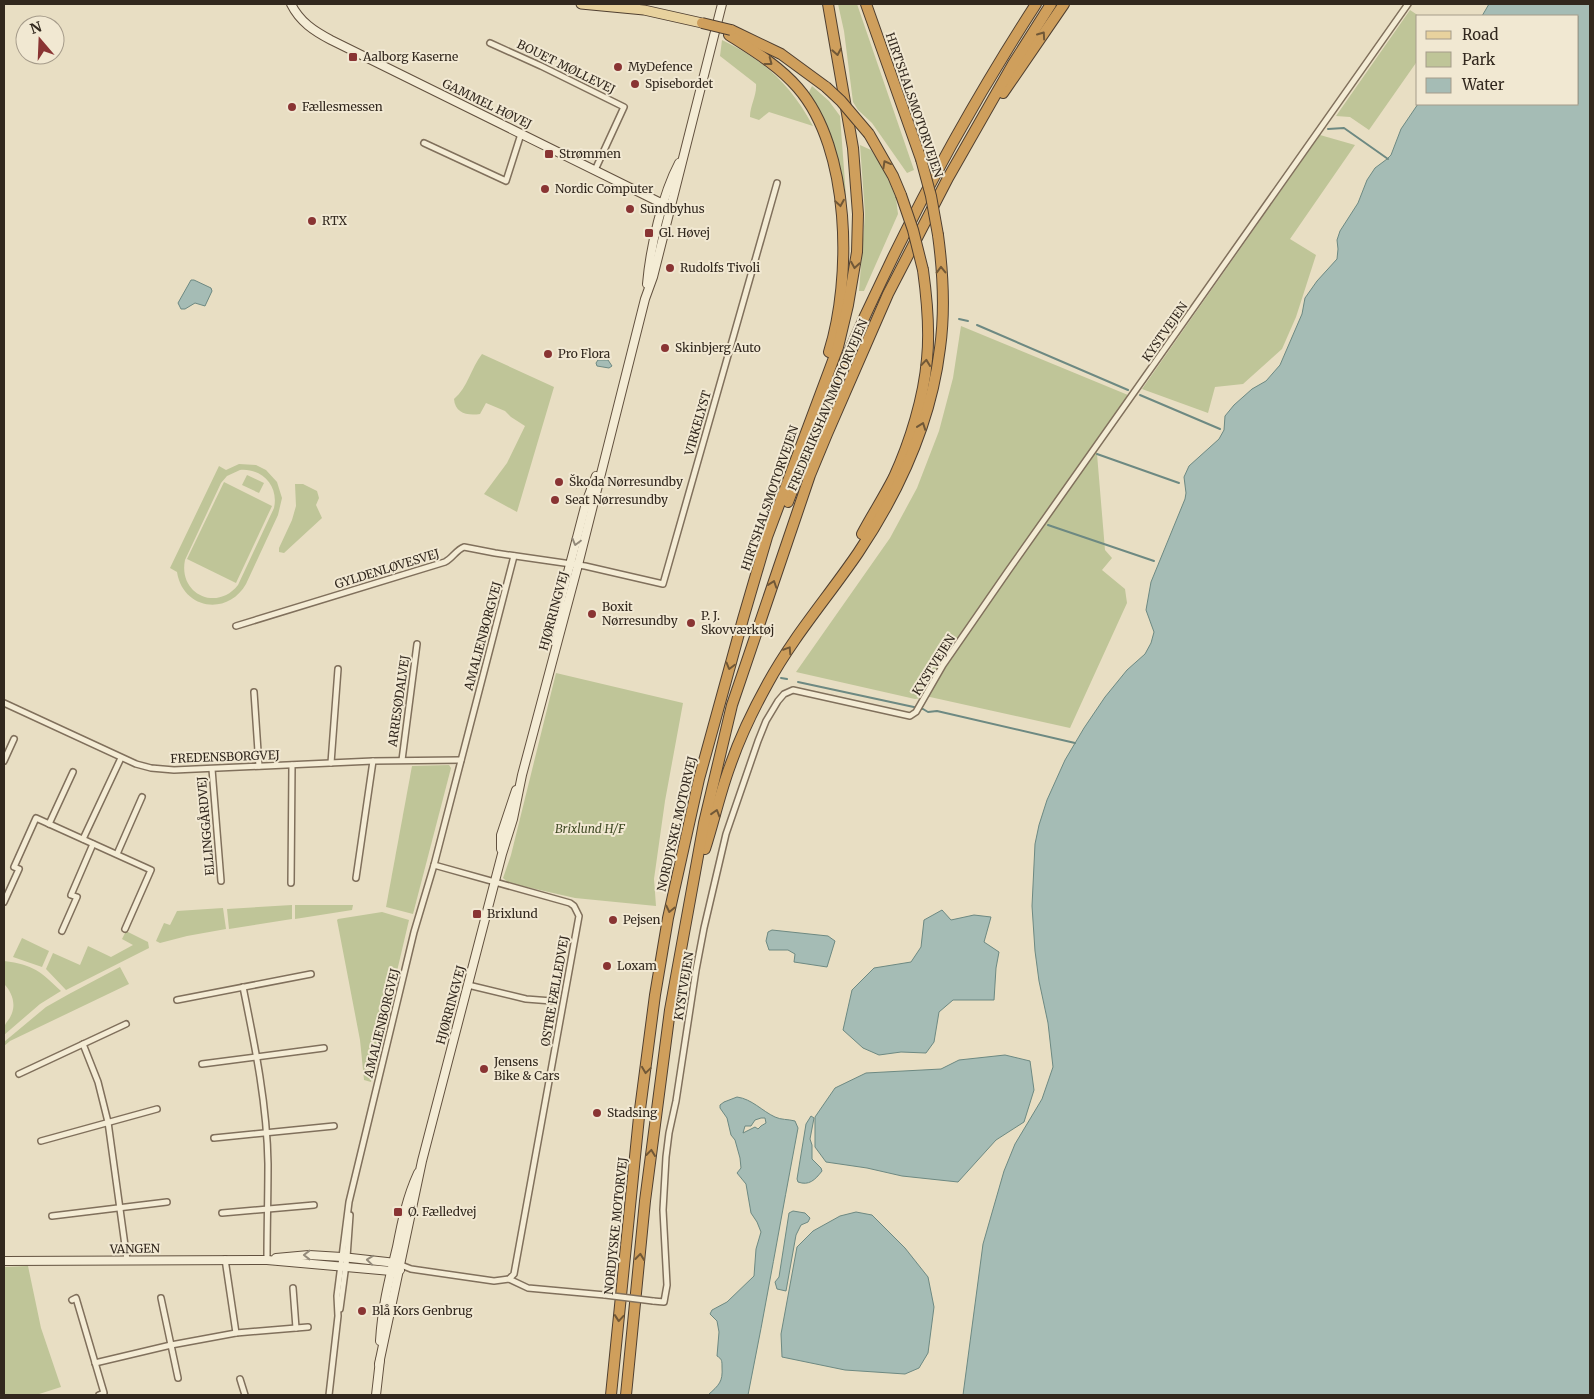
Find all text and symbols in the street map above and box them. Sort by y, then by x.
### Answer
north arrow [15,15,65,65]
legend [1416,15,1579,105]
text: N [28,17,44,38]
text: Road [1462,25,1498,44]
street label: HIRTSHALSMOTORVEJEN [883,30,947,180]
one-way arrow [1036,31,1045,41]
street label: BOUET MØLLEVEJ [515,36,618,97]
one-way arrow [831,47,841,56]
place label: Aalborg Kaserne [362,49,458,64]
text: Park [1462,50,1496,69]
marker: Aalborg Kaserne [347,51,359,63]
one-way arrow [763,57,772,65]
place label: MyDefence [628,59,692,74]
marker: MyDefence [612,61,624,73]
street label: GAMMEL HØVEJ [440,75,535,132]
text: Water [1461,75,1505,94]
place label: Spisebordet [645,76,713,91]
marker: Spisebordet [629,78,641,90]
place label: Fællesmessen [302,99,383,114]
marker: Fællesmessen [286,101,298,113]
place label: Strømmen [559,146,621,161]
marker: Strømmen [543,148,555,160]
one-way arrow [883,160,893,169]
place label: Nordic Computer [555,181,654,196]
marker: Nordic Computer [539,183,551,195]
one-way arrow [834,200,845,208]
place label: Sundbyhus [640,201,705,216]
marker: Sundbyhus [624,203,636,215]
place label: RTX [322,213,348,228]
marker: RTX [306,215,318,227]
place label: Gl. Høvej [659,225,710,240]
marker: Gl. Høvej [643,227,655,239]
place label: Rudolfs Tivoli [680,260,760,275]
one-way arrow [850,260,860,269]
marker: Rudolfs Tivoli [664,262,676,274]
one-way arrow [936,265,947,273]
street label: KYSTVEJEN [1139,298,1191,364]
street label: FREDERIKSHAVNMOTORVEJEN [785,316,871,493]
place label: Skinbjerg Auto [675,340,761,355]
marker: Skinbjerg Auto [659,342,671,354]
place label: Pro Flora [558,346,611,361]
marker: Pro Flora [542,348,554,360]
one-way arrow [920,358,931,366]
street label: VIRKELYST [681,388,714,458]
one-way arrow [916,422,926,430]
street label: HIRTSHALSMOTORVEJEN [738,423,802,572]
place label: Škoda Nørresundby [569,473,683,489]
marker: Škoda Nørresundby [553,476,565,488]
place label: Seat Nørresundby [565,492,668,507]
marker: Seat Nørresundby [549,494,561,506]
one-way arrow [571,538,582,547]
street label: GYLDENLØVESVEJ [333,545,442,592]
street label: HJØRRINGVEJ [536,569,571,652]
street label: AMALIENBORGVEJ [460,579,504,693]
one-way arrow [768,580,778,589]
place label: Boxit Nørresundby [602,599,678,628]
marker: Boxit Nørresundby [586,608,598,620]
place label: P. J. Skovværktøj [701,608,774,637]
marker: P. J. Skovværktøj [685,617,697,629]
street label: KYSTVEJEN [909,631,959,698]
one-way arrow [782,646,791,655]
street label: ARRESØDALVEJ [385,654,412,749]
one-way arrow [725,662,736,671]
street label: FREDENSBORGVEJ [170,747,281,766]
street label: NORDJYSKE MOTORVEJ [654,754,700,893]
street label: ELLINGGÅRDVEJ [193,775,217,876]
one-way arrow [710,809,720,817]
park label: Brixlund H/F [555,821,626,836]
one-way arrow [665,905,676,914]
place label: Brixlund [487,906,538,921]
marker: Brixlund [471,908,483,920]
place label: Pejsen [623,912,660,927]
marker: Pejsen [607,914,619,926]
street label: ØSTRE FÆLLEDVEJ [537,934,572,1047]
street label: KYSTVEJEN [671,950,696,1021]
place label: Loxam [617,958,657,973]
marker: Loxam [601,960,613,972]
street label: HJØRRINGVEJ [433,963,468,1046]
street label: AMALIENBORGVEJ [360,966,402,1080]
place label: Jensens Bike & Cars [493,1054,560,1083]
marker: Jensens Bike & Cars [478,1063,490,1075]
one-way arrow [641,1065,651,1074]
place label: Stadsing [607,1105,658,1120]
marker: Stadsing [591,1107,603,1119]
one-way arrow [645,1149,656,1157]
street label: NORDJYSKE MOTORVEJ [601,1156,630,1296]
place label: Ø. Fælledvej [408,1204,477,1219]
marker: Ø. Fælledvej [392,1206,404,1218]
street label: VANGEN [109,1241,161,1256]
one-way arrow [303,1250,310,1260]
one-way arrow [634,1253,645,1261]
one-way arrow [366,1254,374,1265]
place label: Blå Kors Genbrug [372,1303,473,1318]
marker: Blå Kors Genbrug [356,1305,368,1317]
one-way arrow [614,1315,625,1323]

